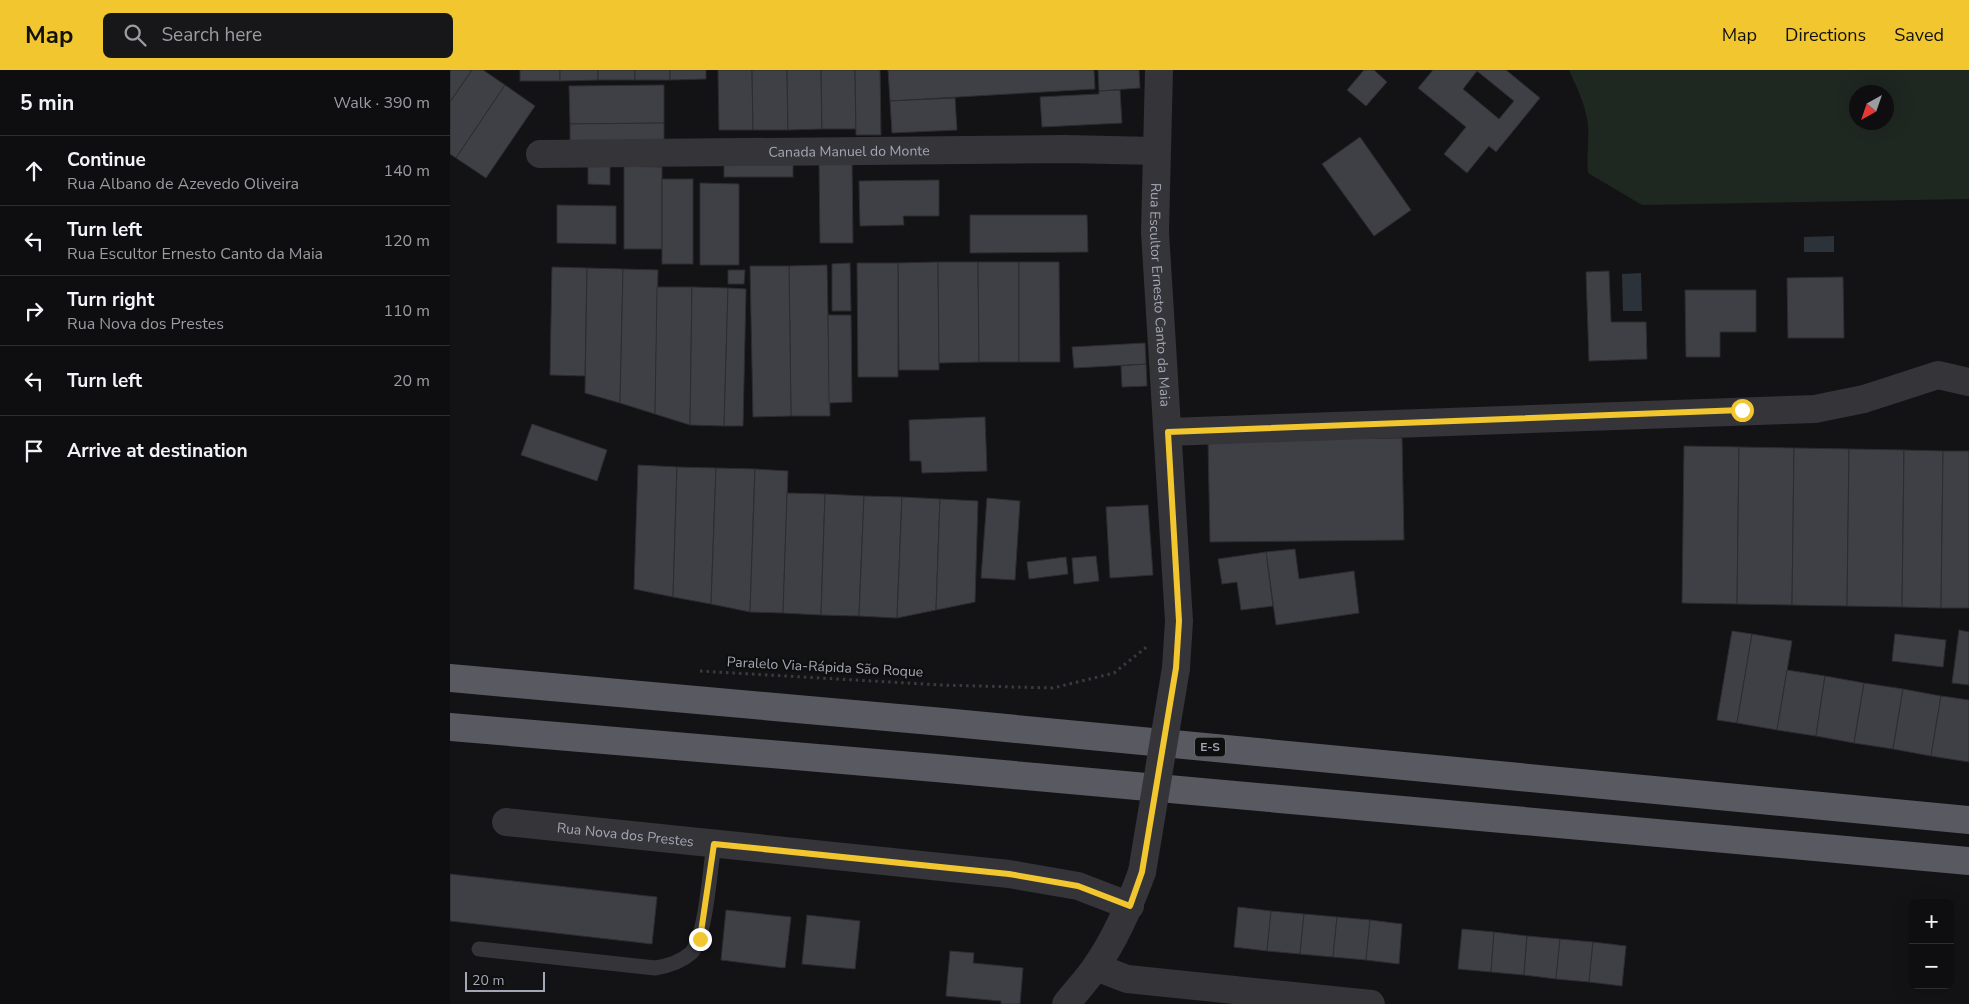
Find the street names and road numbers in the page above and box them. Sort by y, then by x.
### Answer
street label: Canada Manuel do Monte [768,141,930,161]
street label: Rua Escultor Ernesto Canto da Maia [1145,183,1175,407]
street label: Paralelo Via-Rápida São Roque [726,652,924,682]
road number: E-S [1195,738,1225,756]
street label: Rua Nova dos Prestes [556,818,695,851]

